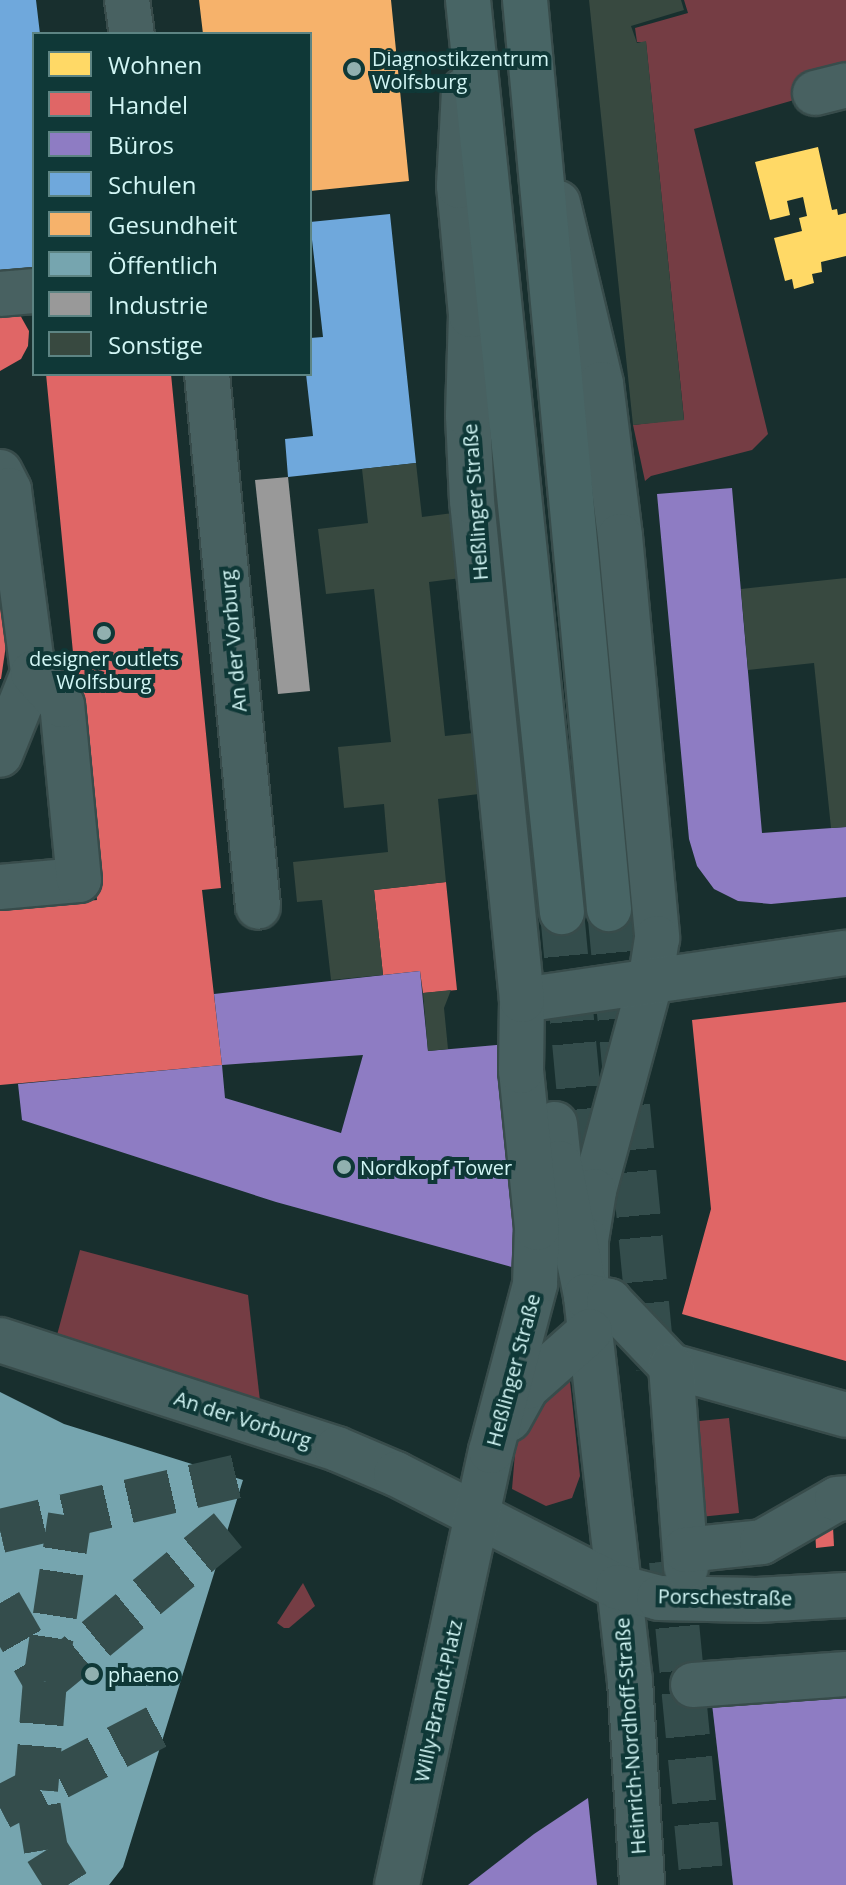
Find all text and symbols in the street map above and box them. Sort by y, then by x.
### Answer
legend [32,32,312,376]
place label: Diagnostikzentrum Wolfsburg [372,46,549,93]
text: Wohnen [108,48,202,81]
marker: Diagnostikzentrum Wolfsburg [343,58,365,80]
text: Handel [108,88,188,121]
text: Büros [108,128,174,161]
text: Schulen [108,168,196,201]
text: Gesundheit [108,208,237,241]
text: Öffentlich [108,248,218,281]
text: Industrie [108,288,208,321]
text: Sonstige [108,328,203,361]
street label: Heßlinger Straße [458,423,492,581]
street label: An der Vorburg [215,569,251,713]
marker: designer outlets Wolfsburg [95,624,113,642]
place label: designer outlets Wolfsburg [29,646,179,693]
place label: Nordkopf Tower [360,1155,512,1179]
marker: Nordkopf Tower [335,1158,353,1176]
street label: Heßlinger Straße [481,1291,545,1449]
street label: An der Vorburg [171,1386,315,1452]
street label: Porschestraße [658,1584,792,1610]
street label: Heinrich-Nordhoff-Straße [610,1617,650,1855]
street label: Willy-Brandt-Platz [409,1618,467,1784]
place label: phaeno [108,1662,179,1686]
marker: phaeno [83,1665,101,1683]

